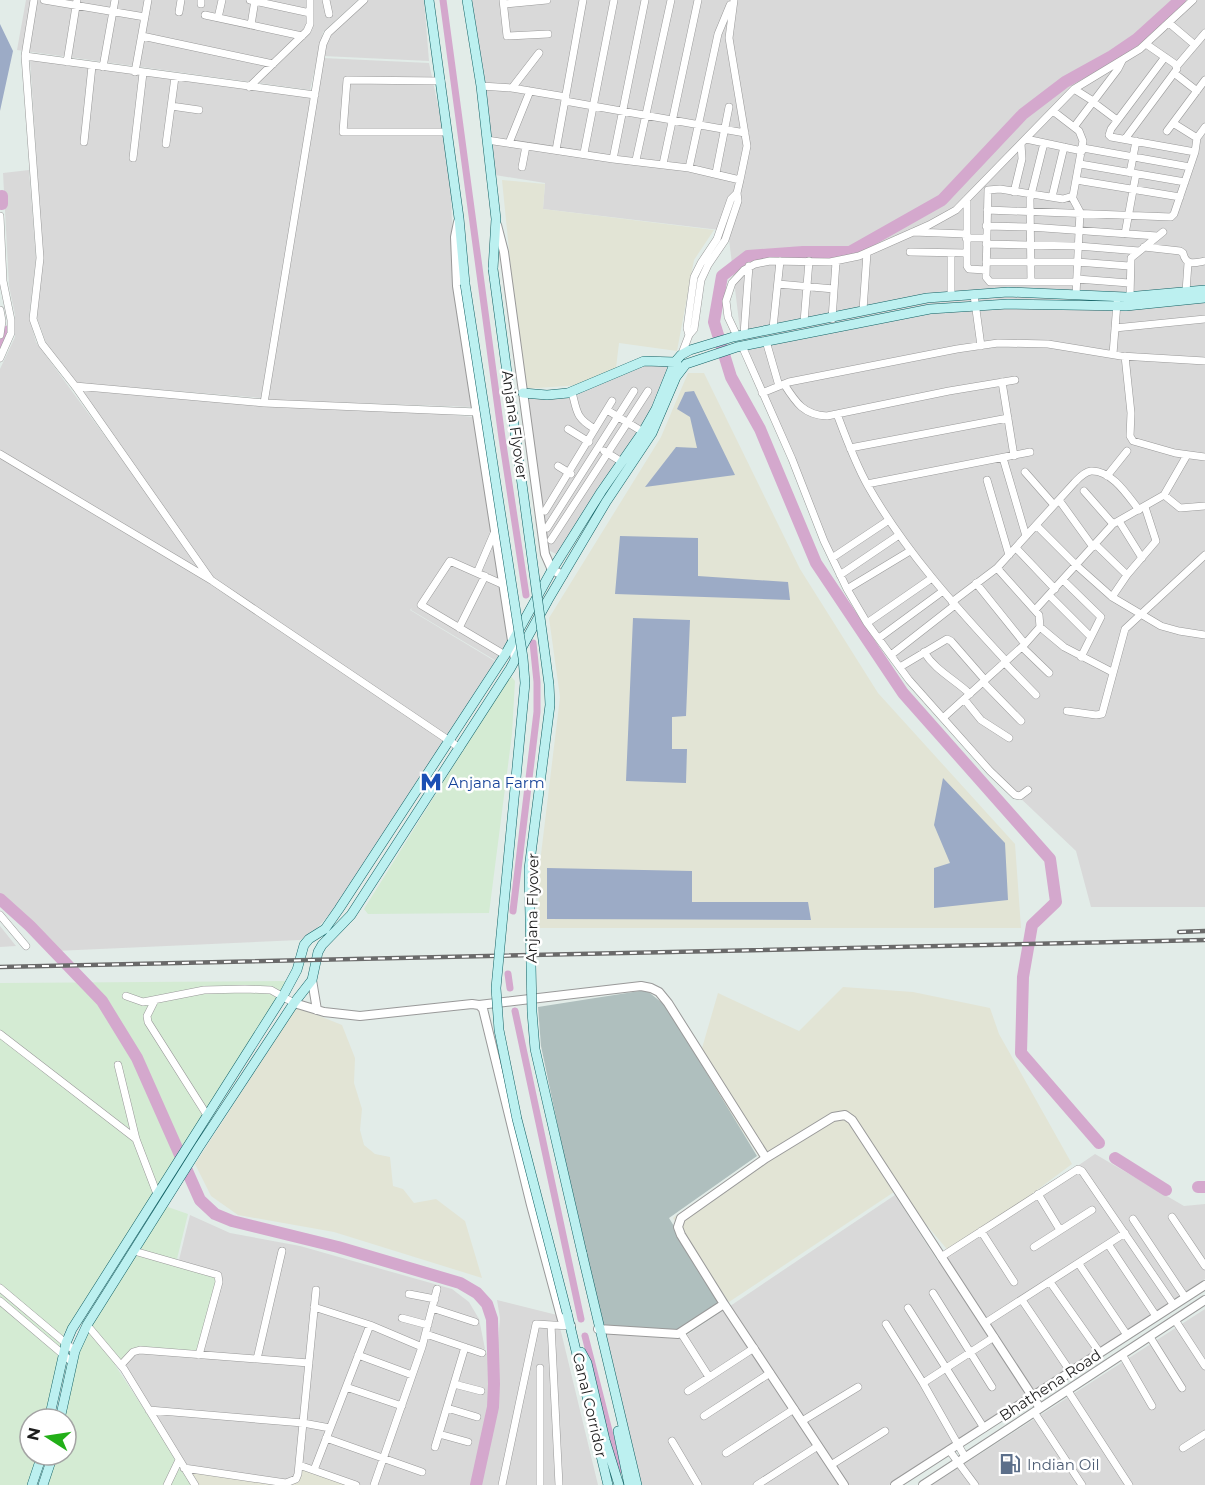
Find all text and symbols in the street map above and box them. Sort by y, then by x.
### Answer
street label: Anjana Flyover [498,369,532,481]
metro station icon: Anjana Farm [419,770,443,794]
place label: Anjana Farm [448,773,545,792]
street label: Anjana Flyover [522,853,542,963]
street label: Bhathena Road [995,1345,1105,1425]
street label: Canal Corridor [569,1351,611,1459]
north arrow [18,1407,78,1467]
text: N [23,1426,44,1442]
fuel station icon: Indian Oil [998,1452,1022,1476]
place label: Indian Oil [1027,1455,1099,1474]

